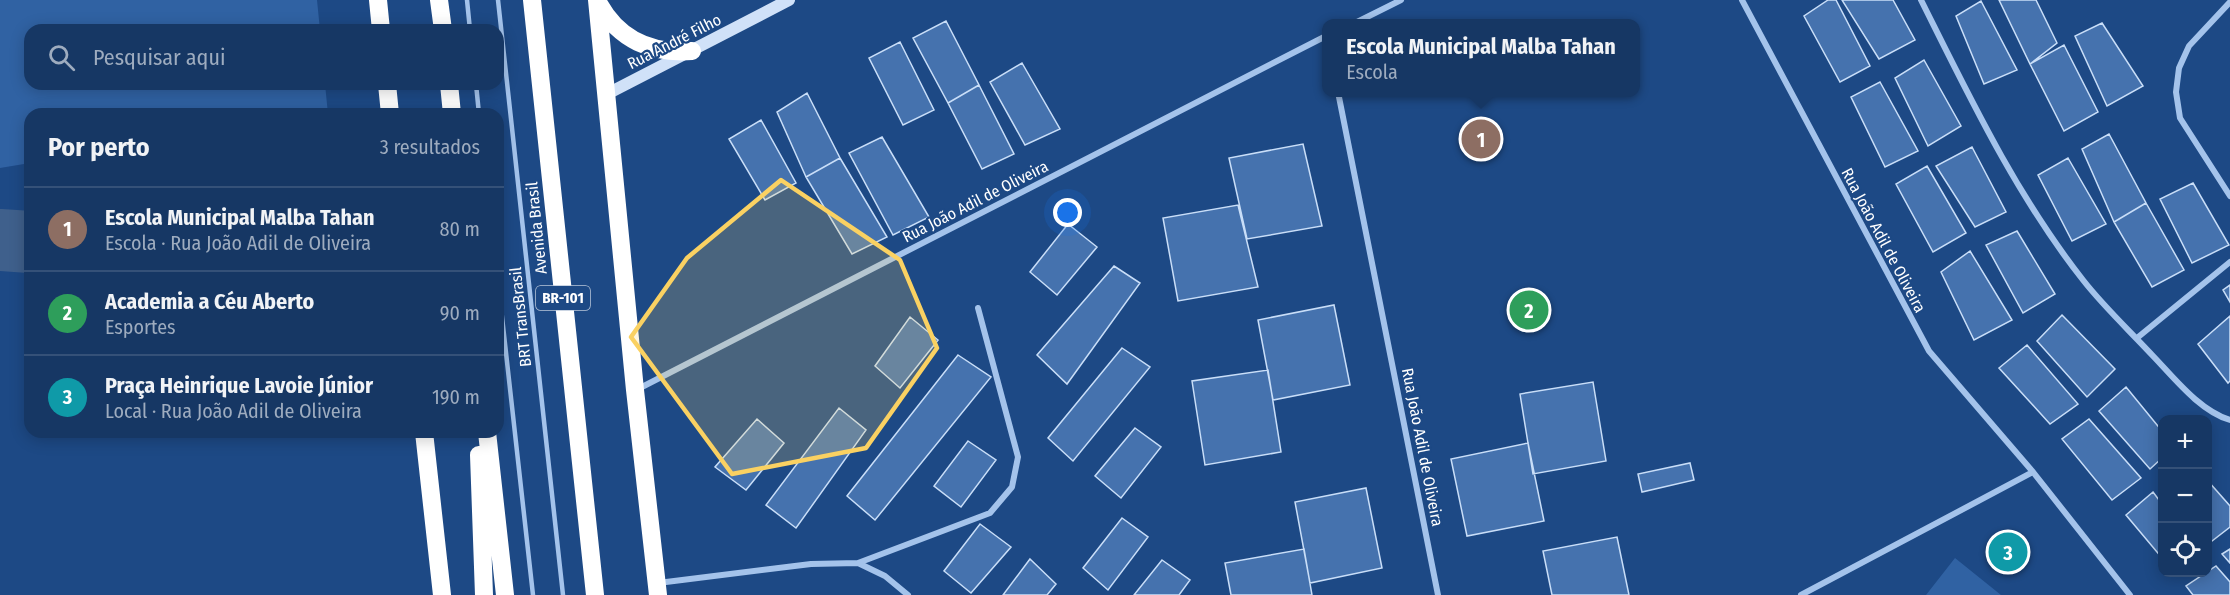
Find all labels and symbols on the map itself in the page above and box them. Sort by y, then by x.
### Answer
street label: Rua André Filho [624,10,724,73]
pin: 1 [1462,116,1500,162]
street label: Rua João Adil de Oliveira [899,156,1051,246]
street label: Rua João Adil de Oliveira [1837,165,1930,316]
street label: Avenida Brasil [522,181,551,275]
your location [1053,198,1082,227]
street label: BRT TransBrasil [506,266,535,368]
road number: BR-101 [536,286,590,310]
pin: 2 [1510,288,1549,332]
street label: Rua João Adil de Oliveira [1398,366,1447,528]
pin: 3 [1988,530,2028,574]

